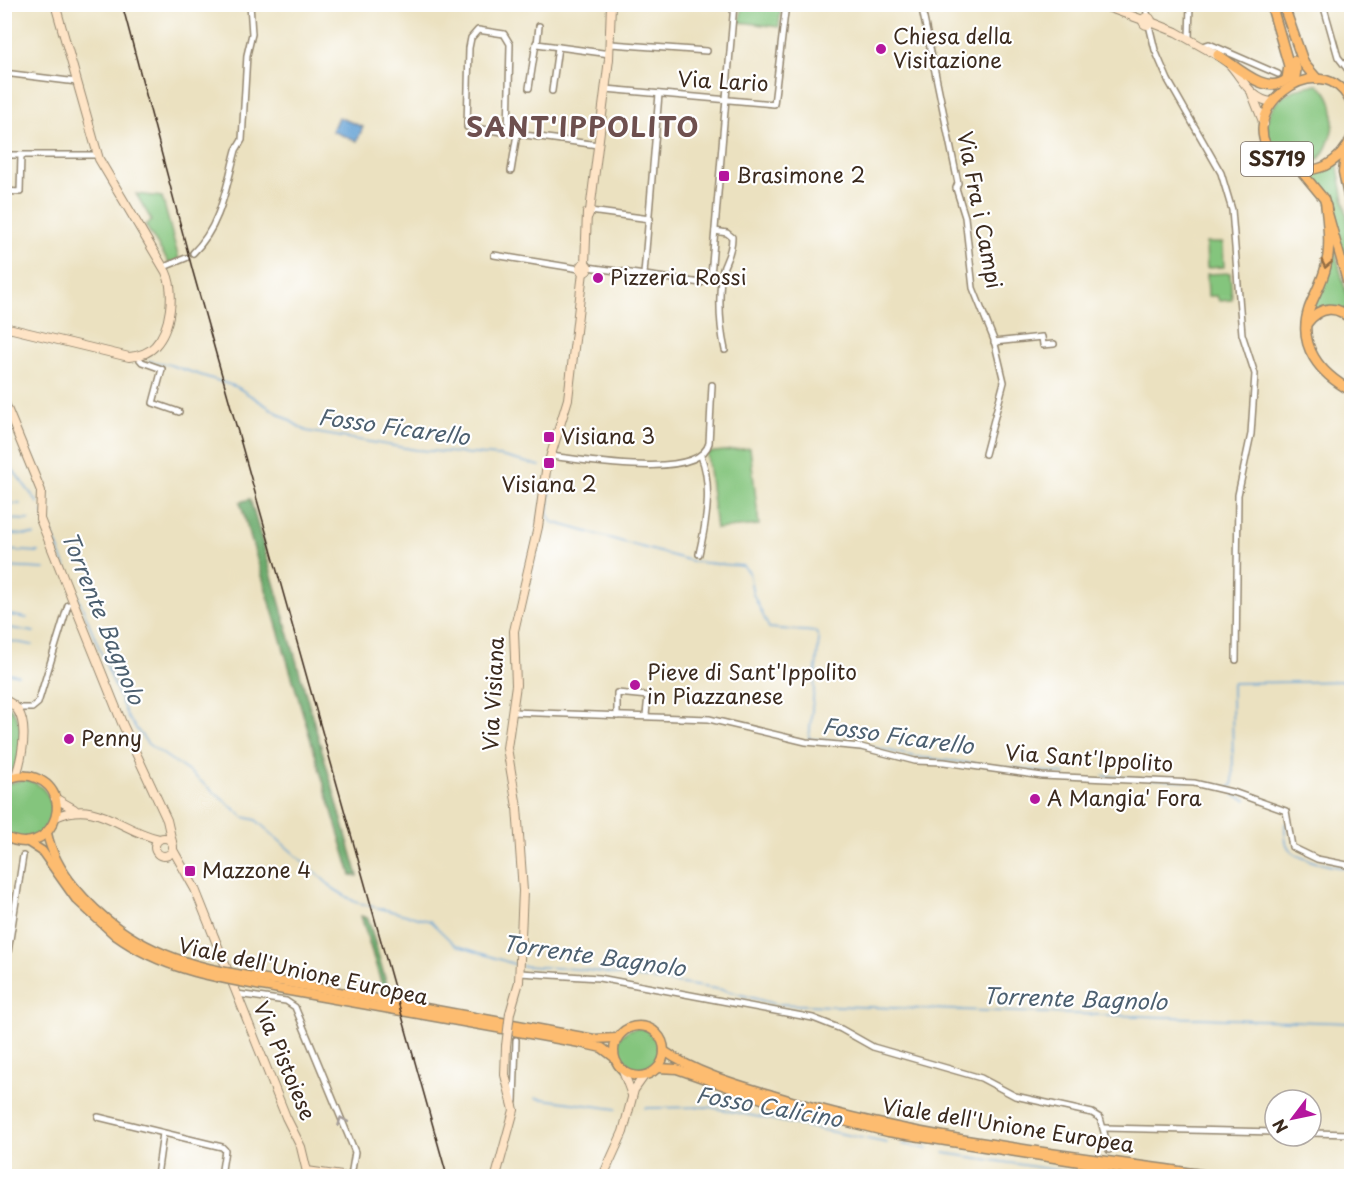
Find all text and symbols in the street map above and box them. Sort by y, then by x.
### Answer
place label: Chiesa della Visitazione [893,19,1012,75]
marker: Chiesa della Visitazione [874,42,888,56]
street label: Via Lario [677,62,769,98]
district label: SANT'IPPOLITO [466,105,700,146]
street label: Via Fra i Campi [950,128,1012,291]
road number: SS719 [1241,142,1313,176]
place label: Brasimone 2 [736,158,865,190]
marker: Brasimone 2 [717,169,731,183]
one-way arrow [1320,259,1333,269]
place label: Pizzeria Rossi [610,260,746,292]
marker: Pizzeria Rossi [591,271,605,285]
water label: Fosso Ficarello [317,399,473,453]
place label: Visiana 3 [561,419,655,451]
marker: Visiana 3 [542,430,556,444]
marker: Visiana 2 [542,456,556,470]
place label: Visiana 2 [501,467,597,499]
water label: Torrente Bagnolo [55,526,155,710]
street label: Via Visiana [473,636,511,752]
place label: Pieve di Sant'Ippolito in Piazzanese [647,655,857,711]
marker: Pieve di Sant'Ippolito in Piazzanese [628,678,642,692]
water label: Fosso Ficarello [821,708,977,762]
place label: Penny [81,721,142,753]
marker: Penny [62,732,76,746]
street label: Via Sant'Ippolito [1004,735,1174,779]
place label: A Mangia' Fora [1047,781,1202,813]
marker: A Mangia' Fora [1028,792,1042,806]
place label: Mazzone 4 [202,853,311,885]
marker: Mazzone 4 [183,864,197,878]
water label: Torrente Bagnolo [501,925,689,984]
street label: Viale dell'Unione Europea [176,928,432,1012]
water label: Torrente Bagnolo [982,978,1169,1017]
street label: Via Pistoiese [246,996,325,1125]
water label: Fosso Calicino [694,1076,845,1135]
street label: Viale dell'Unione Europea [880,1088,1137,1160]
north arrow [1263,1088,1323,1148]
text: N [1266,1115,1293,1138]
one-way arrow [337,1116,349,1127]

